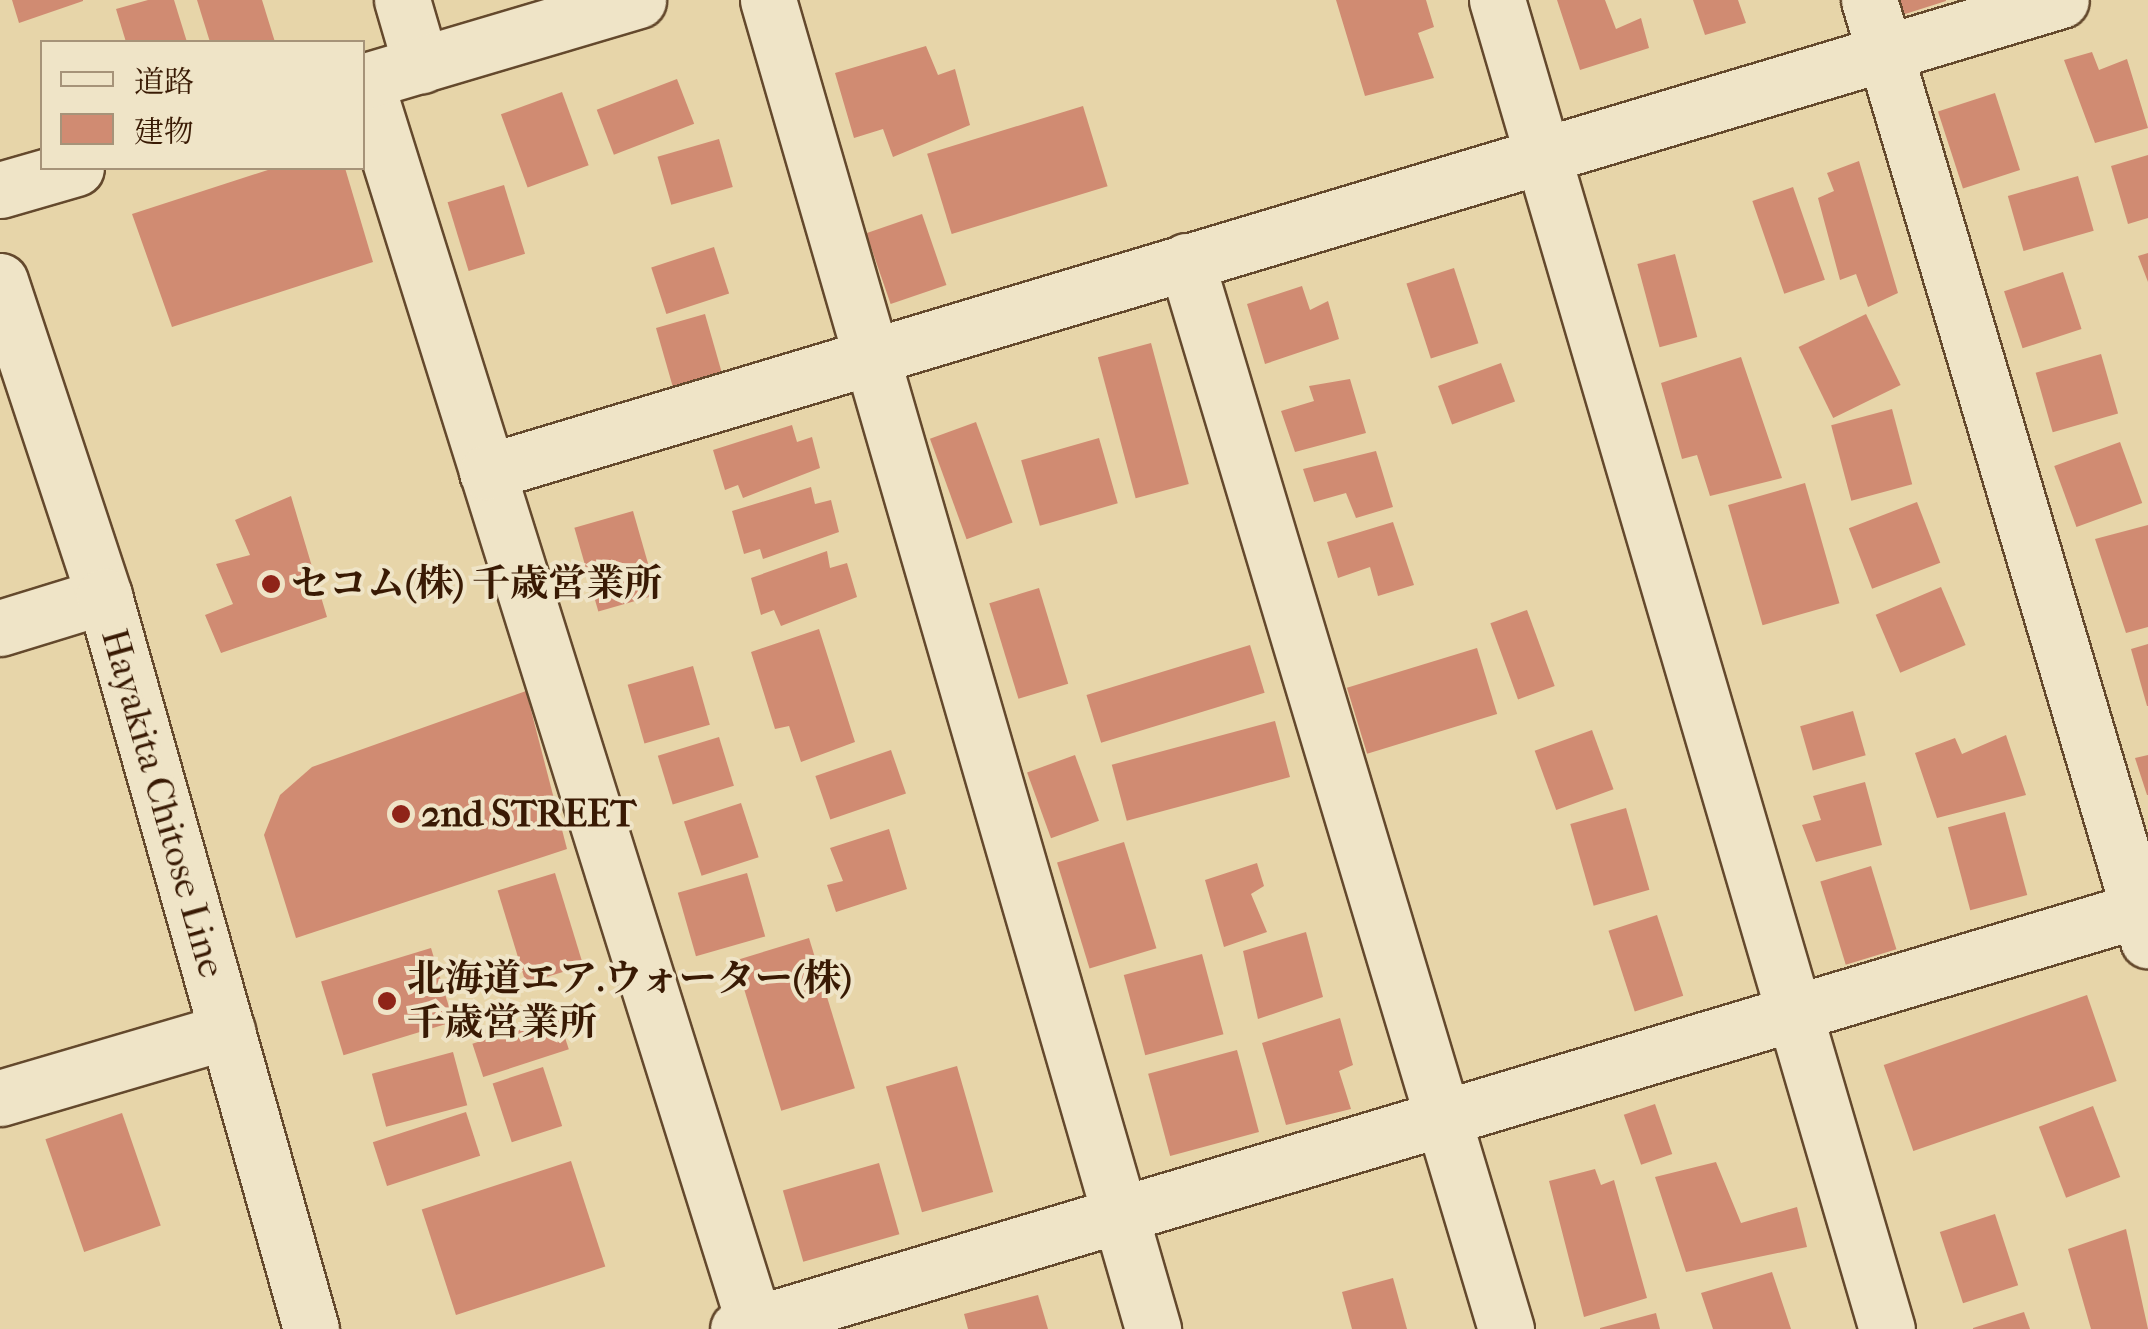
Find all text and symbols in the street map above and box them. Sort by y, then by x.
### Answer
legend [40,40,365,170]
text: 道路 [134,65,194,100]
text: 建物 [134,115,194,150]
place label: セコム(株) 千歳営業所 [291,561,662,607]
marker: セコム(株) 千歳営業所 [260,573,282,595]
street label: Hayakita Chitose Line [91,623,235,983]
place label: 2nd STREET [421,791,636,837]
marker: 2nd STREET [390,803,412,825]
place label: 北海道エア.ウォーター(株) 千歳営業所 [407,956,853,1046]
marker: 北海道エア.ウォーター(株) 千歳営業所 [376,990,398,1012]

